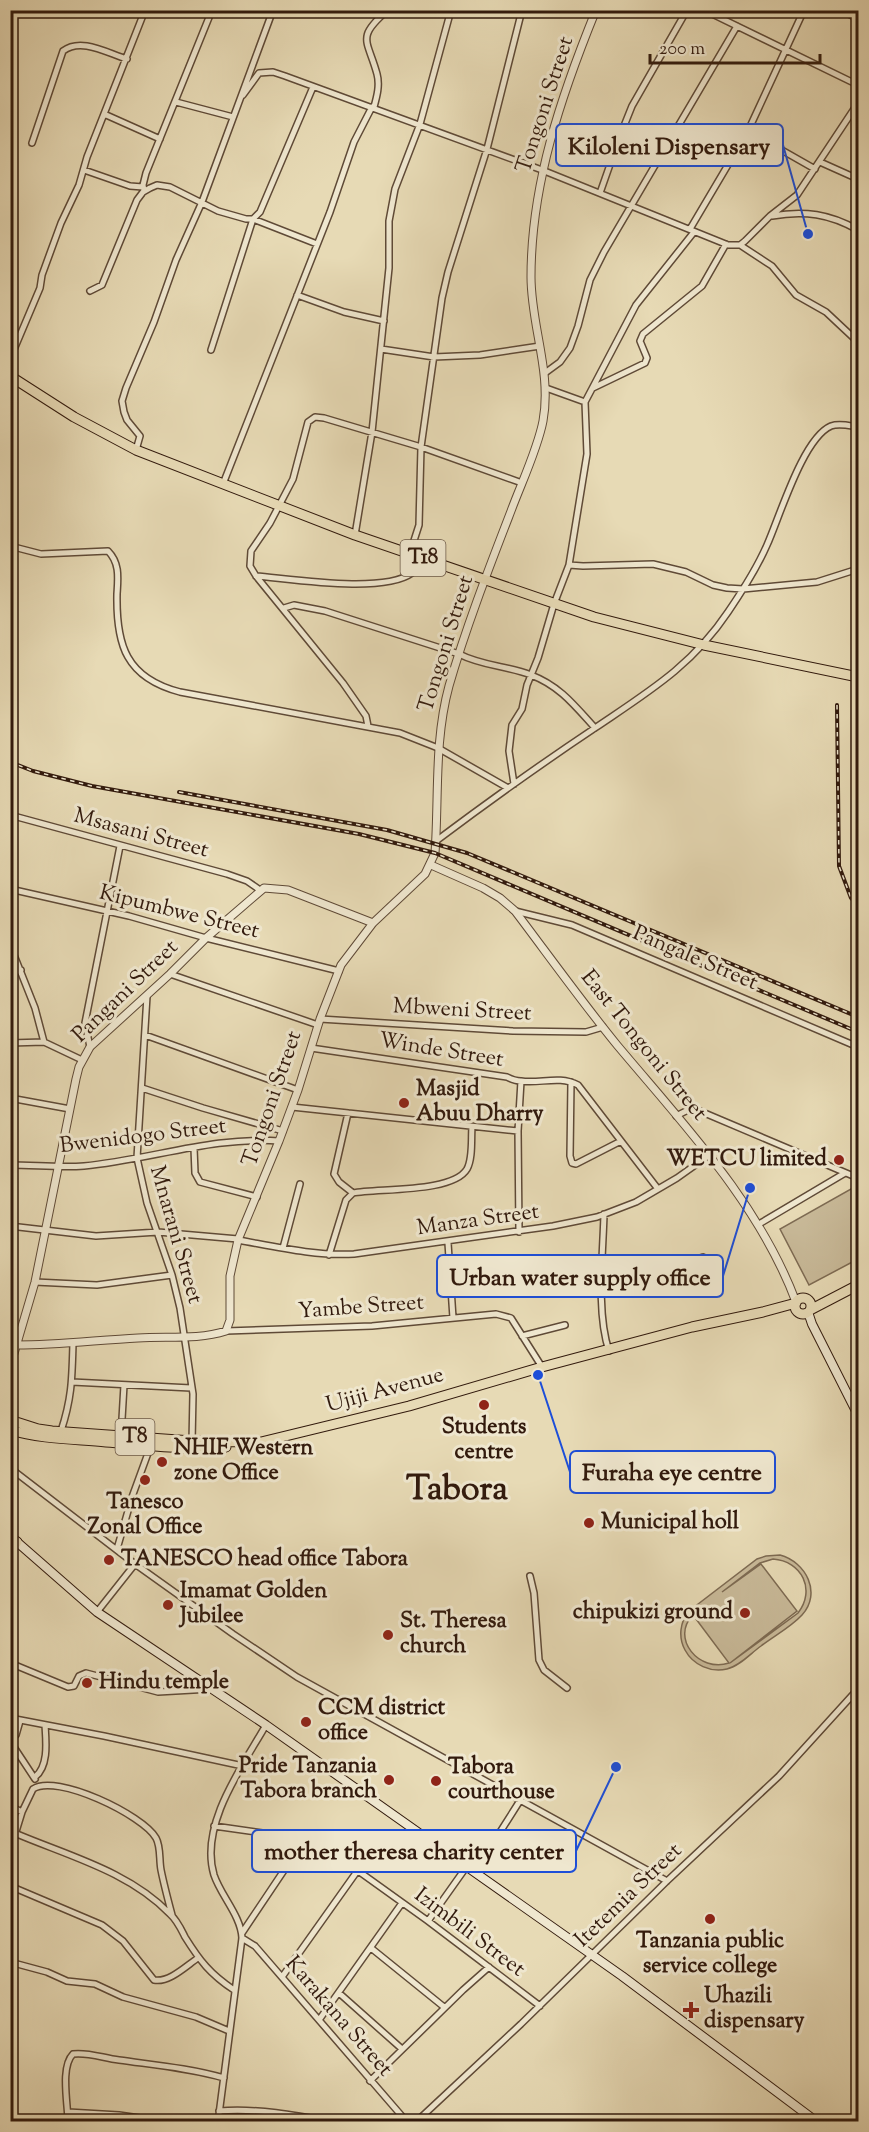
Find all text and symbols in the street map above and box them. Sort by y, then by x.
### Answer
scale bar [650,27,820,65]
street label: Tongoni Street [509,32,583,177]
text: 200 m [659,37,705,63]
callout: Kiloleni Dispensary [556,124,783,166]
text: Kiloleni Dispensary [568,131,770,165]
road number: T18 [400,540,446,576]
street label: Tongoni Street [411,571,483,716]
street label: Msasani Street [70,801,213,868]
street label: Kipumbwe Street [96,878,263,948]
street label: Pangale Street [627,918,763,1000]
street label: Pangani Street [66,933,187,1051]
street label: East Tongoni Street [572,964,714,1129]
street label: Mbweni Street [392,991,533,1031]
street label: Winde Street [376,1025,506,1077]
street label: Tongoni Street [235,1026,311,1171]
place label: Masjid Abuu Dharry [416,1074,543,1131]
marker: Masjid Abuu Dharry [397,1096,411,1110]
street label: Bwenidogo Street [58,1111,229,1163]
place label: WETCU limited [667,1144,828,1176]
marker: WETCU limited [832,1153,846,1167]
street label: Mnarani Street [140,1162,210,1308]
street label: Manza Street [415,1197,542,1245]
callout: Urban water supply office [437,1255,723,1297]
text: Urban water supply office [449,1262,711,1296]
street label: Yambe Street [297,1288,425,1328]
street label: Ujiji Avenue [322,1360,448,1422]
marker: Students centre [477,1398,491,1412]
place label: Students centre [442,1412,527,1469]
road number: T8 [116,1419,154,1455]
place label: NHIF Western zone Office [174,1433,313,1490]
callout: Furaha eye centre [570,1451,775,1493]
marker: NHIF Western zone Office [155,1455,169,1469]
text: Furaha eye centre [582,1457,762,1491]
district label: Tabora [406,1466,508,1515]
marker: Tanesco Zonal Office [138,1473,152,1487]
place label: Tanesco Zonal Office [87,1487,203,1544]
place label: Municipal holl [601,1507,740,1539]
marker: Municipal holl [582,1516,596,1530]
place label: TANESCO head office Tabora [121,1544,409,1576]
marker: TANESCO head office Tabora [102,1553,116,1567]
place label: Imamat Golden Jubilee [178,1576,327,1633]
place label: chipukizi ground [573,1597,734,1629]
marker: Imamat Golden Jubilee [161,1598,175,1612]
place label: St. Theresa church [400,1606,507,1663]
marker: chipukizi ground [738,1606,752,1620]
marker: St. Theresa church [381,1628,395,1642]
place label: Hindu temple [99,1667,229,1699]
marker: Hindu temple [80,1676,94,1690]
place label: CCM district office [318,1693,445,1750]
marker: CCM district office [299,1715,313,1729]
place label: Pride Tanzania Tabora branch [239,1751,378,1808]
place label: Tabora courthouse [448,1752,555,1809]
marker: Pride Tanzania Tabora branch [382,1773,396,1787]
marker: Tabora courthouse [429,1774,443,1788]
callout: mother theresa charity center [252,1830,576,1872]
text: mother theresa charity center [264,1836,565,1870]
street label: Itetemia Street [568,1836,690,1956]
street label: Izimbili Street [407,1881,532,1986]
marker: Tanzania public service college [703,1912,717,1926]
place label: Tanzania public service college [636,1926,784,1983]
street label: Karakana Street [276,1950,400,2085]
place label: Uhazili dispensary [704,1981,805,2038]
marker: Uhazili dispensary [682,2001,700,2019]

